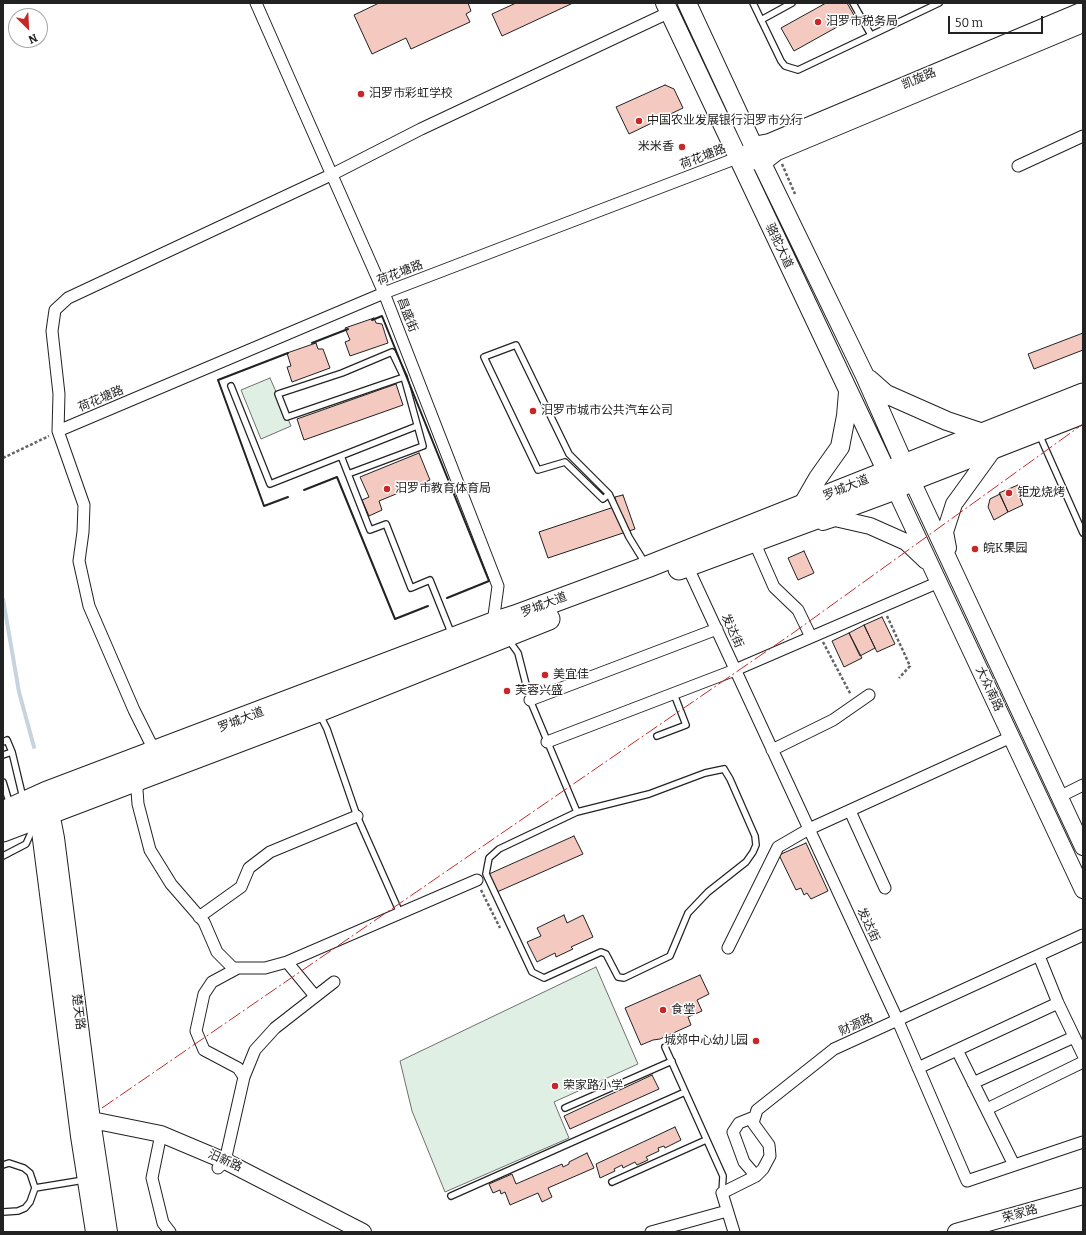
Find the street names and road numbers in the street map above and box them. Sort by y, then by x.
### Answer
street label: 凯旋路 [900,65,938,93]
street label: 荷花塘路 [678,142,728,172]
street label: 骆驼大道 [762,221,796,271]
street label: 荷花塘路 [375,258,425,288]
street label: 昌盛街 [394,296,420,334]
street label: 荷花塘路 [76,383,126,415]
street label: 罗城大道 [821,472,871,504]
street label: 罗城大道 [519,590,569,620]
street label: 发达街 [718,612,746,650]
street label: 大众南路 [972,664,1006,714]
street label: 罗城大道 [216,705,266,735]
street label: 发达街 [854,906,882,944]
street label: 楚天路 [69,993,87,1031]
street label: 财源路 [837,1011,875,1039]
street label: 汨新路 [206,1147,244,1175]
street label: 荣家路 [1001,1202,1039,1226]

